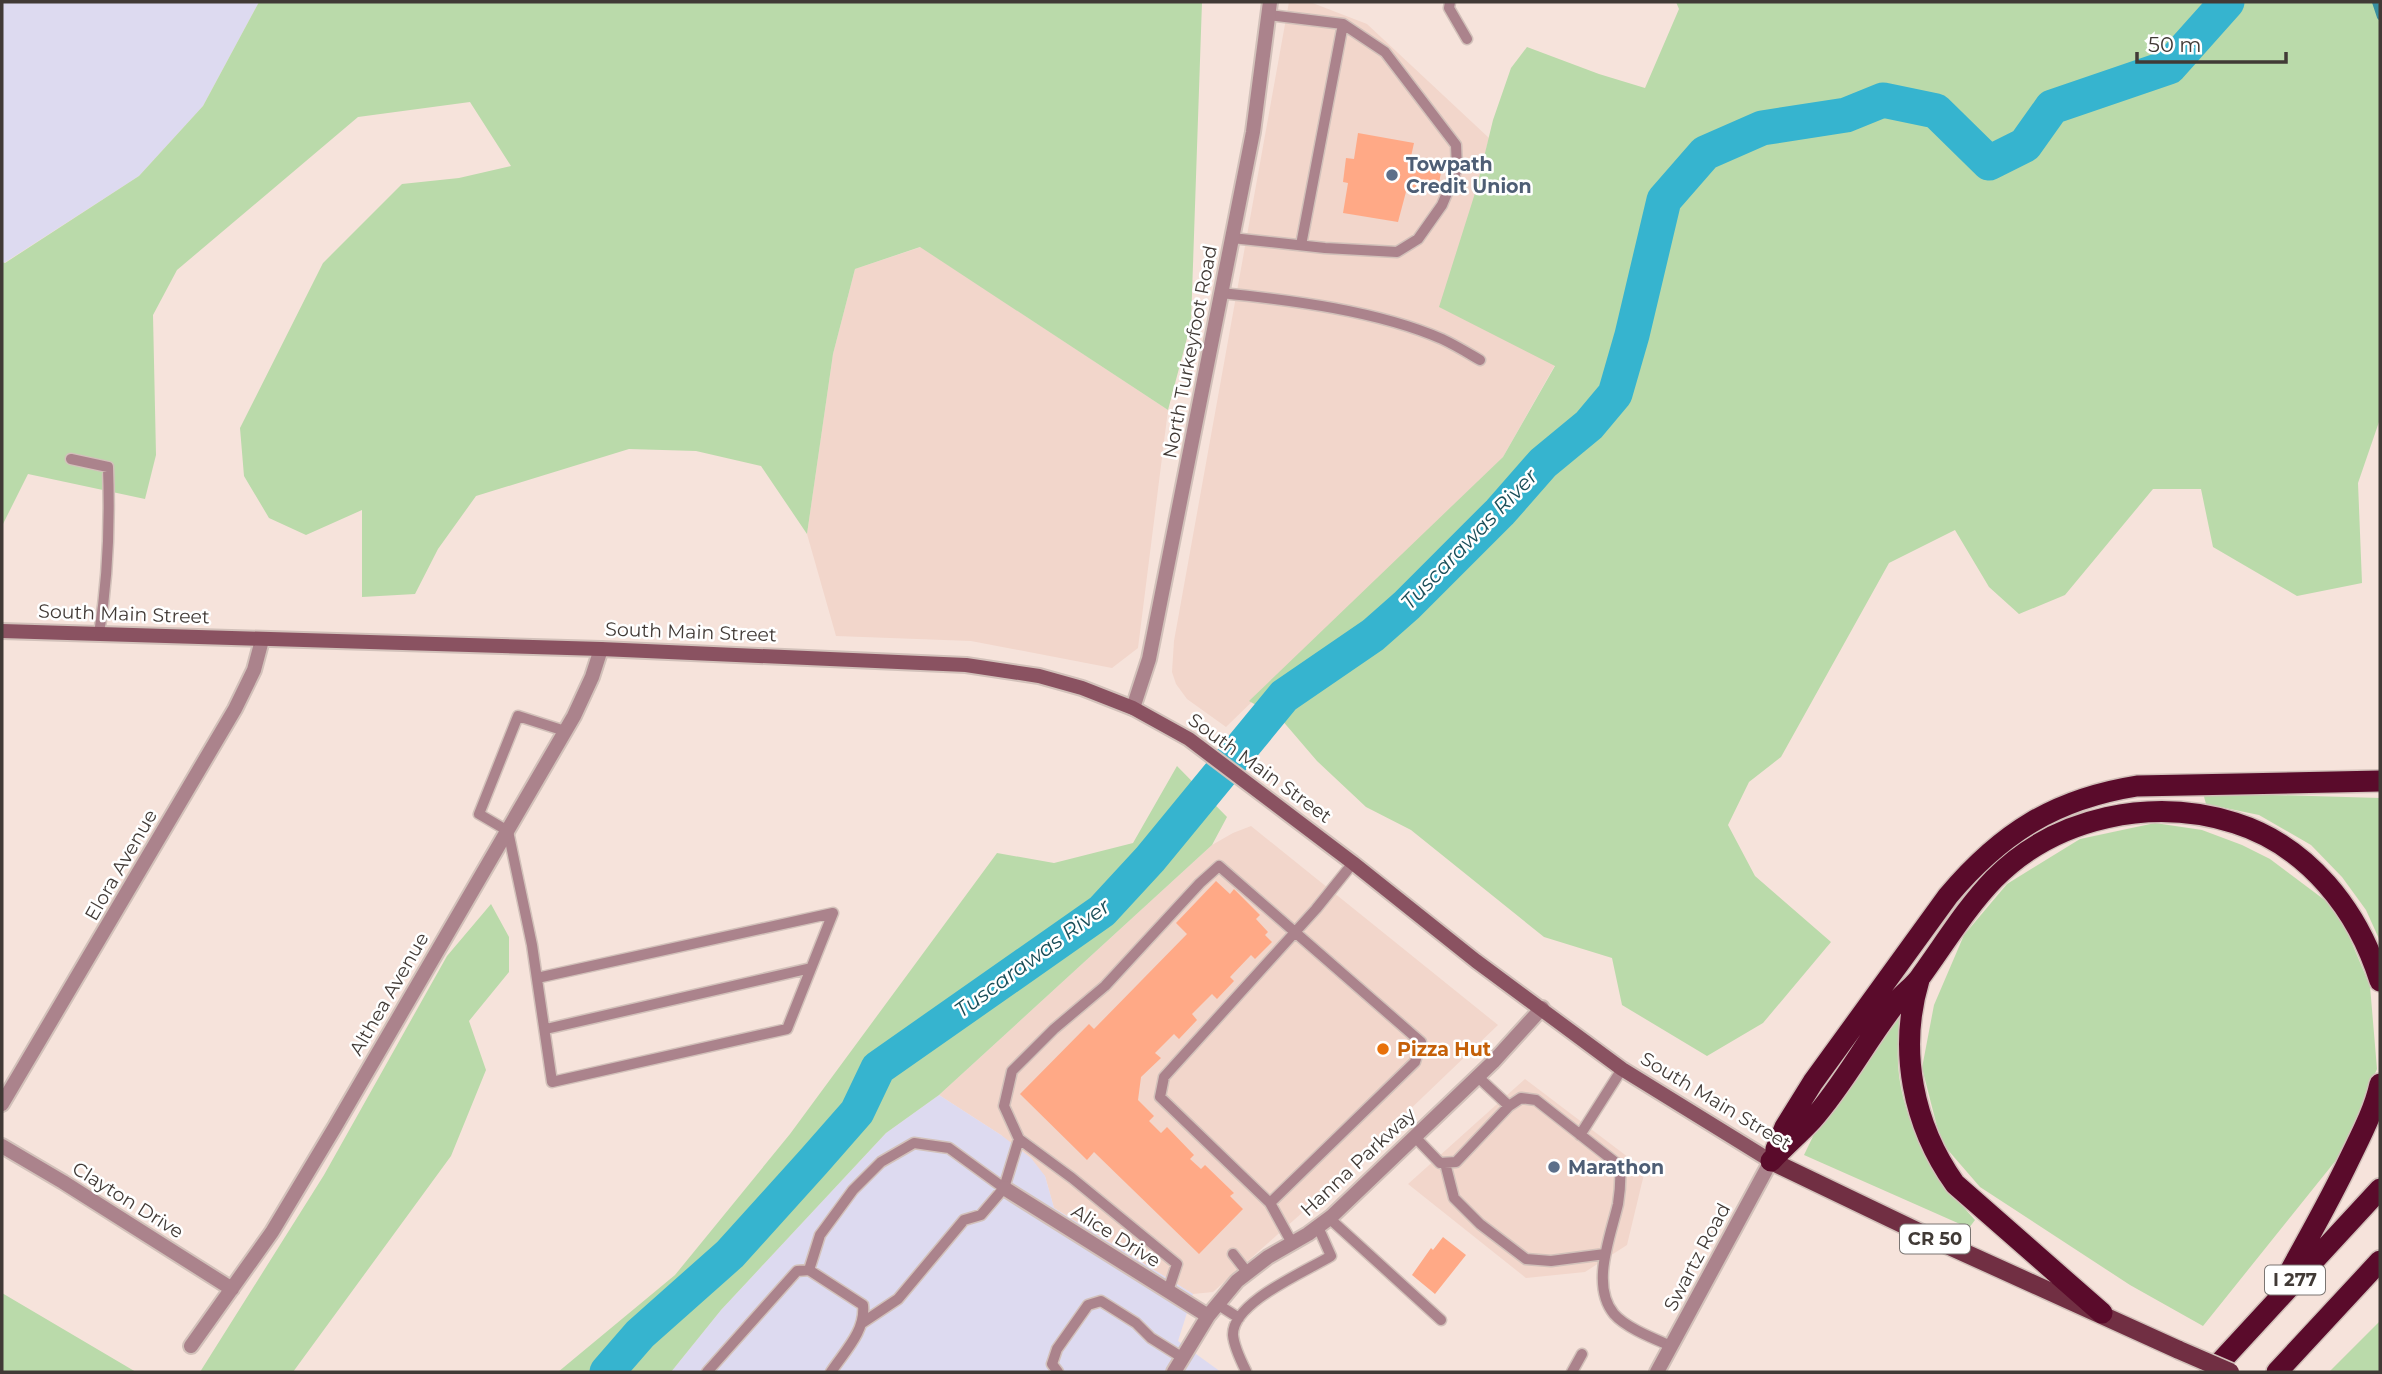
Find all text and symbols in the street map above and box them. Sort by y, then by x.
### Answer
scale bar [2137,21,2286,65]
text: 50 m [2148,32,2202,57]
place label: Towpath Credit Union [1406,153,1532,198]
marker: Towpath Credit Union [1384,167,1400,183]
street label: North Turkeyfoot Road [1158,243,1222,461]
water label: Tuscarawas River [1396,463,1543,614]
street label: South Main Street [38,600,210,628]
street label: South Main Street [605,618,777,646]
street label: South Main Street [1184,708,1336,828]
street label: Elora Avenue [80,805,162,925]
water label: Tuscarawas River [950,893,1115,1023]
street label: Althea Avenue [344,928,434,1060]
place label: Pizza Hut [1397,1038,1491,1061]
marker: Pizza Hut [1375,1041,1391,1057]
street label: South Main Street [1637,1047,1796,1155]
street label: Hanna Parkway [1296,1102,1421,1221]
place label: Marathon [1568,1156,1664,1179]
street label: Clayton Drive [68,1157,188,1243]
marker: Marathon [1546,1159,1562,1175]
street label: Swartz Road [1659,1199,1735,1315]
street label: Alice Drive [1067,1200,1165,1272]
road number: CR 50 [1900,1224,1970,1254]
road number: I 277 [2265,1266,2325,1294]

